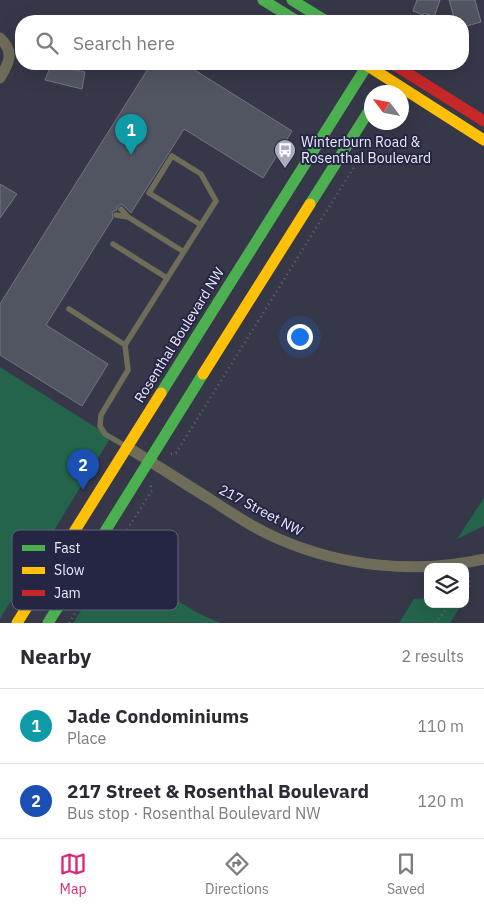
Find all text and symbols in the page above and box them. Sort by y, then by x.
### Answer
search box [15,15,469,70]
icon: search [33,29,61,57]
text: Search here [73,31,175,55]
north arrow [364,85,409,130]
pin: 1 [115,114,147,155]
place label: Winterburn Road & Rosenthal Boulevard [301,133,431,167]
bus stop icon: Winterburn Road & Rosenthal Boulevard [273,138,297,169]
street label: Rosenthal Boulevard NW [130,264,228,406]
your location [287,324,313,350]
pin: 2 [67,449,99,490]
street label: 217 Street NW [216,480,307,540]
legend [12,530,178,610]
text: Fast [54,539,80,557]
text: Slow [54,561,85,579]
map controls [424,563,469,608]
button: layers [424,563,469,608]
text: Jam [54,584,81,602]
text: Nearby [20,642,91,670]
text: 2 results [401,646,464,666]
text: Jade Condominiums [67,704,249,728]
text: 1 [31,716,41,736]
text: 110 m [417,716,464,736]
text: Place [67,728,106,748]
text: 217 Street & Rosenthal Boulevard [67,779,369,803]
text: 2 [31,791,41,811]
text: 120 m [417,791,464,811]
text: Bus stop · Rosenthal Boulevard NW [67,803,321,823]
tab: Map [59,850,87,898]
tab: Directions [205,850,269,898]
tab: Saved [387,850,425,898]

